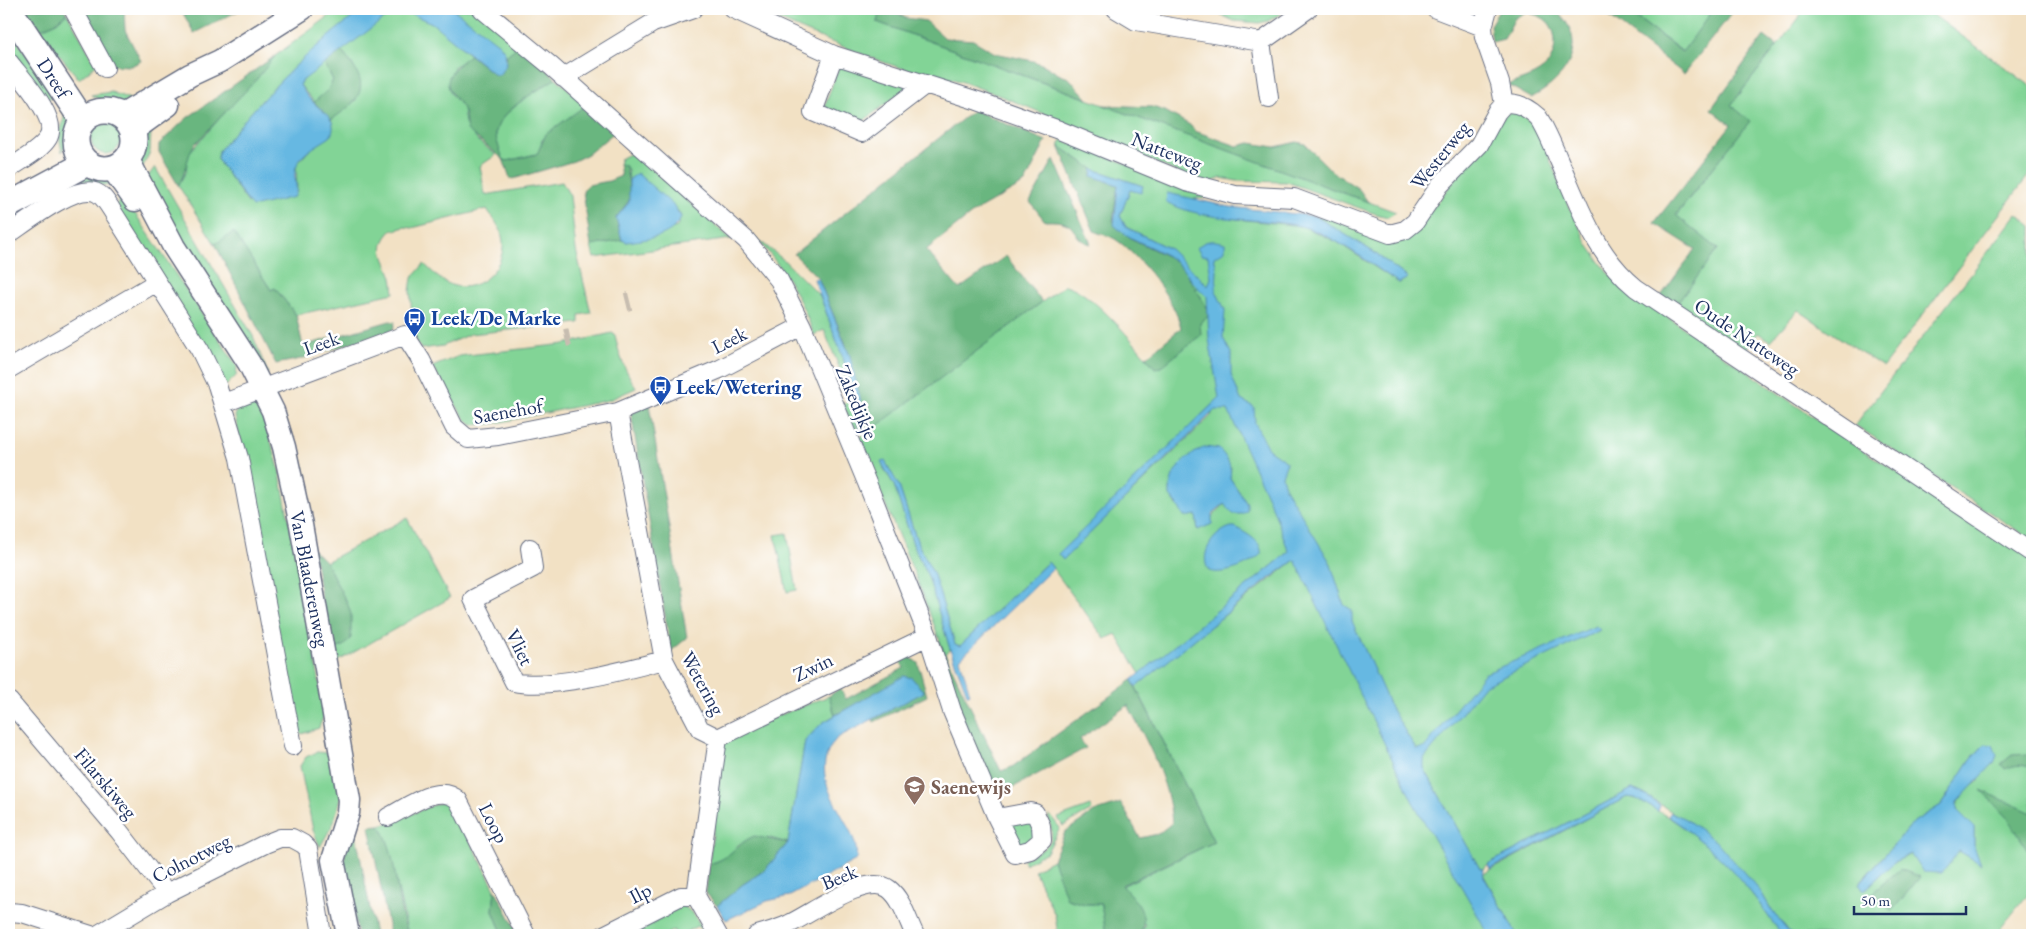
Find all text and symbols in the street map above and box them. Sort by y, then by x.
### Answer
street label: Dreef [31,53,78,106]
street label: Westerweg [1404,115,1476,195]
street label: Natteweg [1128,126,1206,176]
street label: Oude Natteweg [1689,292,1805,382]
place label: Leek/De Marke [431,305,561,331]
bus stop icon: Leek/De Marke [403,306,427,337]
street label: Leek [707,320,752,360]
street label: Leek [299,324,343,361]
street label: Zakedijkje [830,361,884,443]
place label: Leek/Wetering [676,374,802,400]
bus stop icon: Leek/Wetering [648,375,672,406]
street label: Saenehof [471,392,547,430]
street label: Van Blaaderenweg [284,508,336,650]
street label: Vliet [500,625,540,670]
street label: Zwin [789,646,838,688]
street label: Wetering [675,647,731,720]
street label: Filarskiweg [69,742,143,824]
place label: Saenewijs [931,774,1011,800]
school or university icon: Saenewijs [903,775,927,806]
street label: Loop [473,798,515,848]
street label: Colnotweg [147,827,235,889]
street label: Beek [817,858,861,896]
street label: Ilp [624,876,656,910]
scale bar [1854,884,1966,916]
text: 50 m [1861,891,1890,910]

